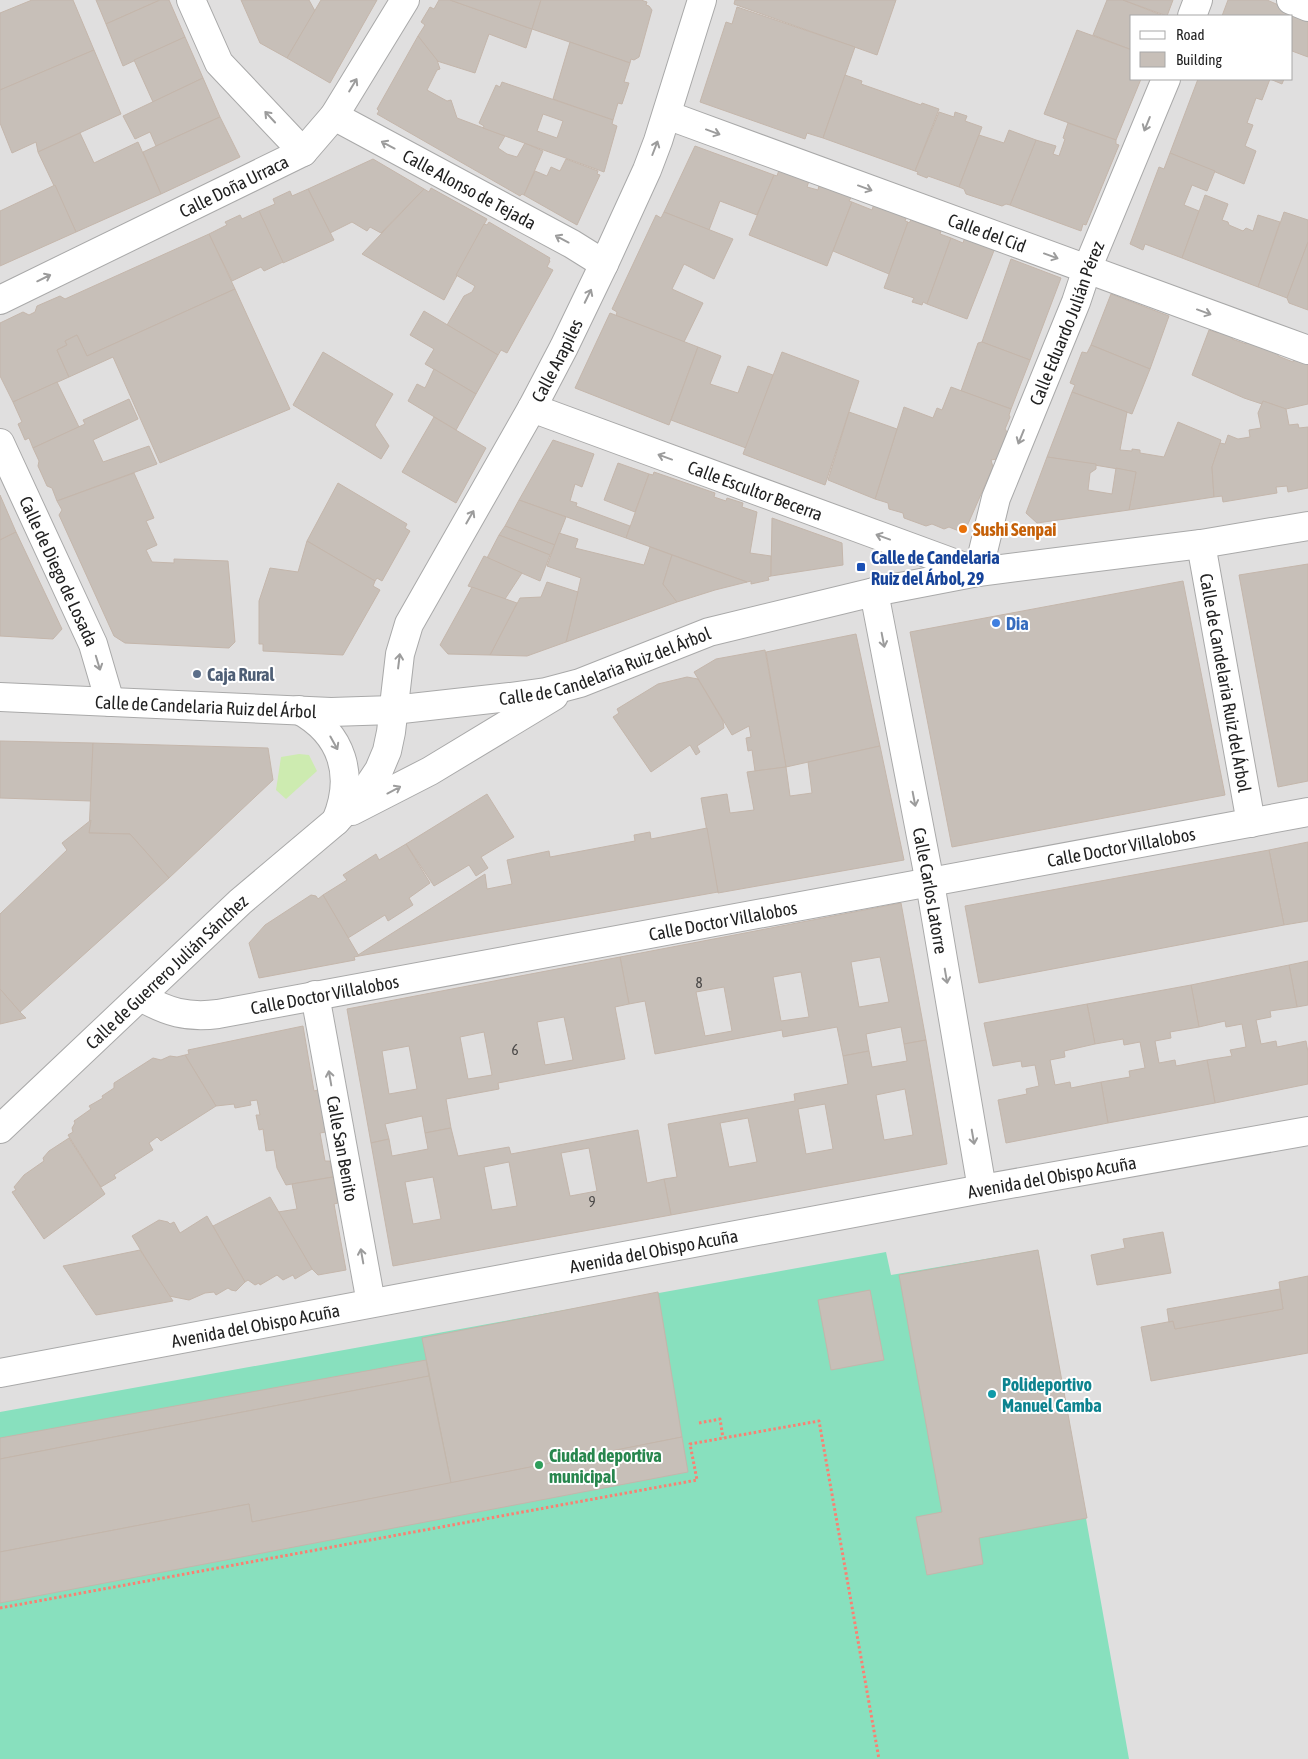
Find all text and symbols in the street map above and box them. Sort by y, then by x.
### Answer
legend [1130,15,1293,80]
text: Road [1176,26,1205,43]
text: Building [1176,51,1222,68]
one-way arrow [349,78,359,92]
one-way arrow [264,110,276,123]
one-way arrow [1142,116,1152,131]
one-way arrow [705,128,720,137]
one-way arrow [381,140,396,149]
one-way arrow [652,141,661,156]
street label: Calle Alonso de Tejada [399,145,540,233]
street label: Calle Doña Urraca [176,150,292,221]
one-way arrow [857,184,873,193]
street label: Calle del Cid [945,209,1029,256]
one-way arrow [554,234,569,244]
street label: Calle Eduardo Julián Pérez [1025,237,1108,408]
one-way arrow [1043,252,1058,261]
one-way arrow [36,273,51,283]
one-way arrow [584,289,593,304]
one-way arrow [1195,308,1211,317]
street label: Calle Arapiles [527,315,587,405]
one-way arrow [1015,429,1025,444]
one-way arrow [658,452,673,461]
street label: Calle Escultor Becerra [685,456,826,525]
street label: Calle de Diego de Losada [16,493,103,649]
one-way arrow [466,510,476,524]
place label: Sushi Senpai [973,519,1056,540]
marker: Sushi Senpai [957,523,969,535]
one-way arrow [876,532,891,541]
place label: Calle de Candelaria Ruiz del Árbol, 29 [871,547,1000,589]
marker: Calle de Candelaria Ruiz del Árbol, 29 [855,561,867,573]
street label: Calle de Candelaria Ruiz del Árbol [1196,572,1256,794]
place label: Dia [1006,613,1029,634]
marker: Dia [990,617,1002,629]
street label: Calle de Candelaria Ruiz del Árbol [498,622,714,709]
one-way arrow [879,631,888,647]
one-way arrow [94,654,104,670]
one-way arrow [394,654,404,670]
place label: Caja Rural [207,664,274,685]
marker: Caja Rural [191,668,203,680]
street label: Calle de Candelaria Ruiz del Árbol [95,691,317,722]
one-way arrow [330,735,340,749]
one-way arrow [387,785,402,795]
one-way arrow [910,791,919,807]
street label: Calle Doctor Villalobos [1045,823,1197,871]
street label: Calle Carlos Latorre [909,826,952,955]
street label: Calle de Guerrero Julián Sánchez [81,890,252,1053]
street label: Calle Doctor Villalobos [647,896,799,944]
one-way arrow [941,968,951,984]
street label: Calle Doctor Villalobos [249,970,400,1018]
house number: 8 [695,974,703,991]
house number: 6 [511,1041,519,1058]
one-way arrow [325,1071,335,1087]
street label: Calle San Benito [323,1094,363,1203]
one-way arrow [969,1128,979,1144]
street label: Avenida del Obispo Acuña [966,1151,1138,1202]
house number: 9 [588,1193,596,1210]
street label: Avenida del Obispo Acuña [568,1224,740,1277]
one-way arrow [357,1248,367,1264]
street label: Avenida del Obispo Acuña [170,1299,341,1351]
place label: Polideportivo Manuel Camba [1002,1374,1102,1416]
marker: Polideportivo Manuel Camba [986,1388,998,1400]
place label: Ciudad deportiva municipal [549,1445,662,1487]
marker: Ciudad deportiva municipal [533,1459,545,1471]

